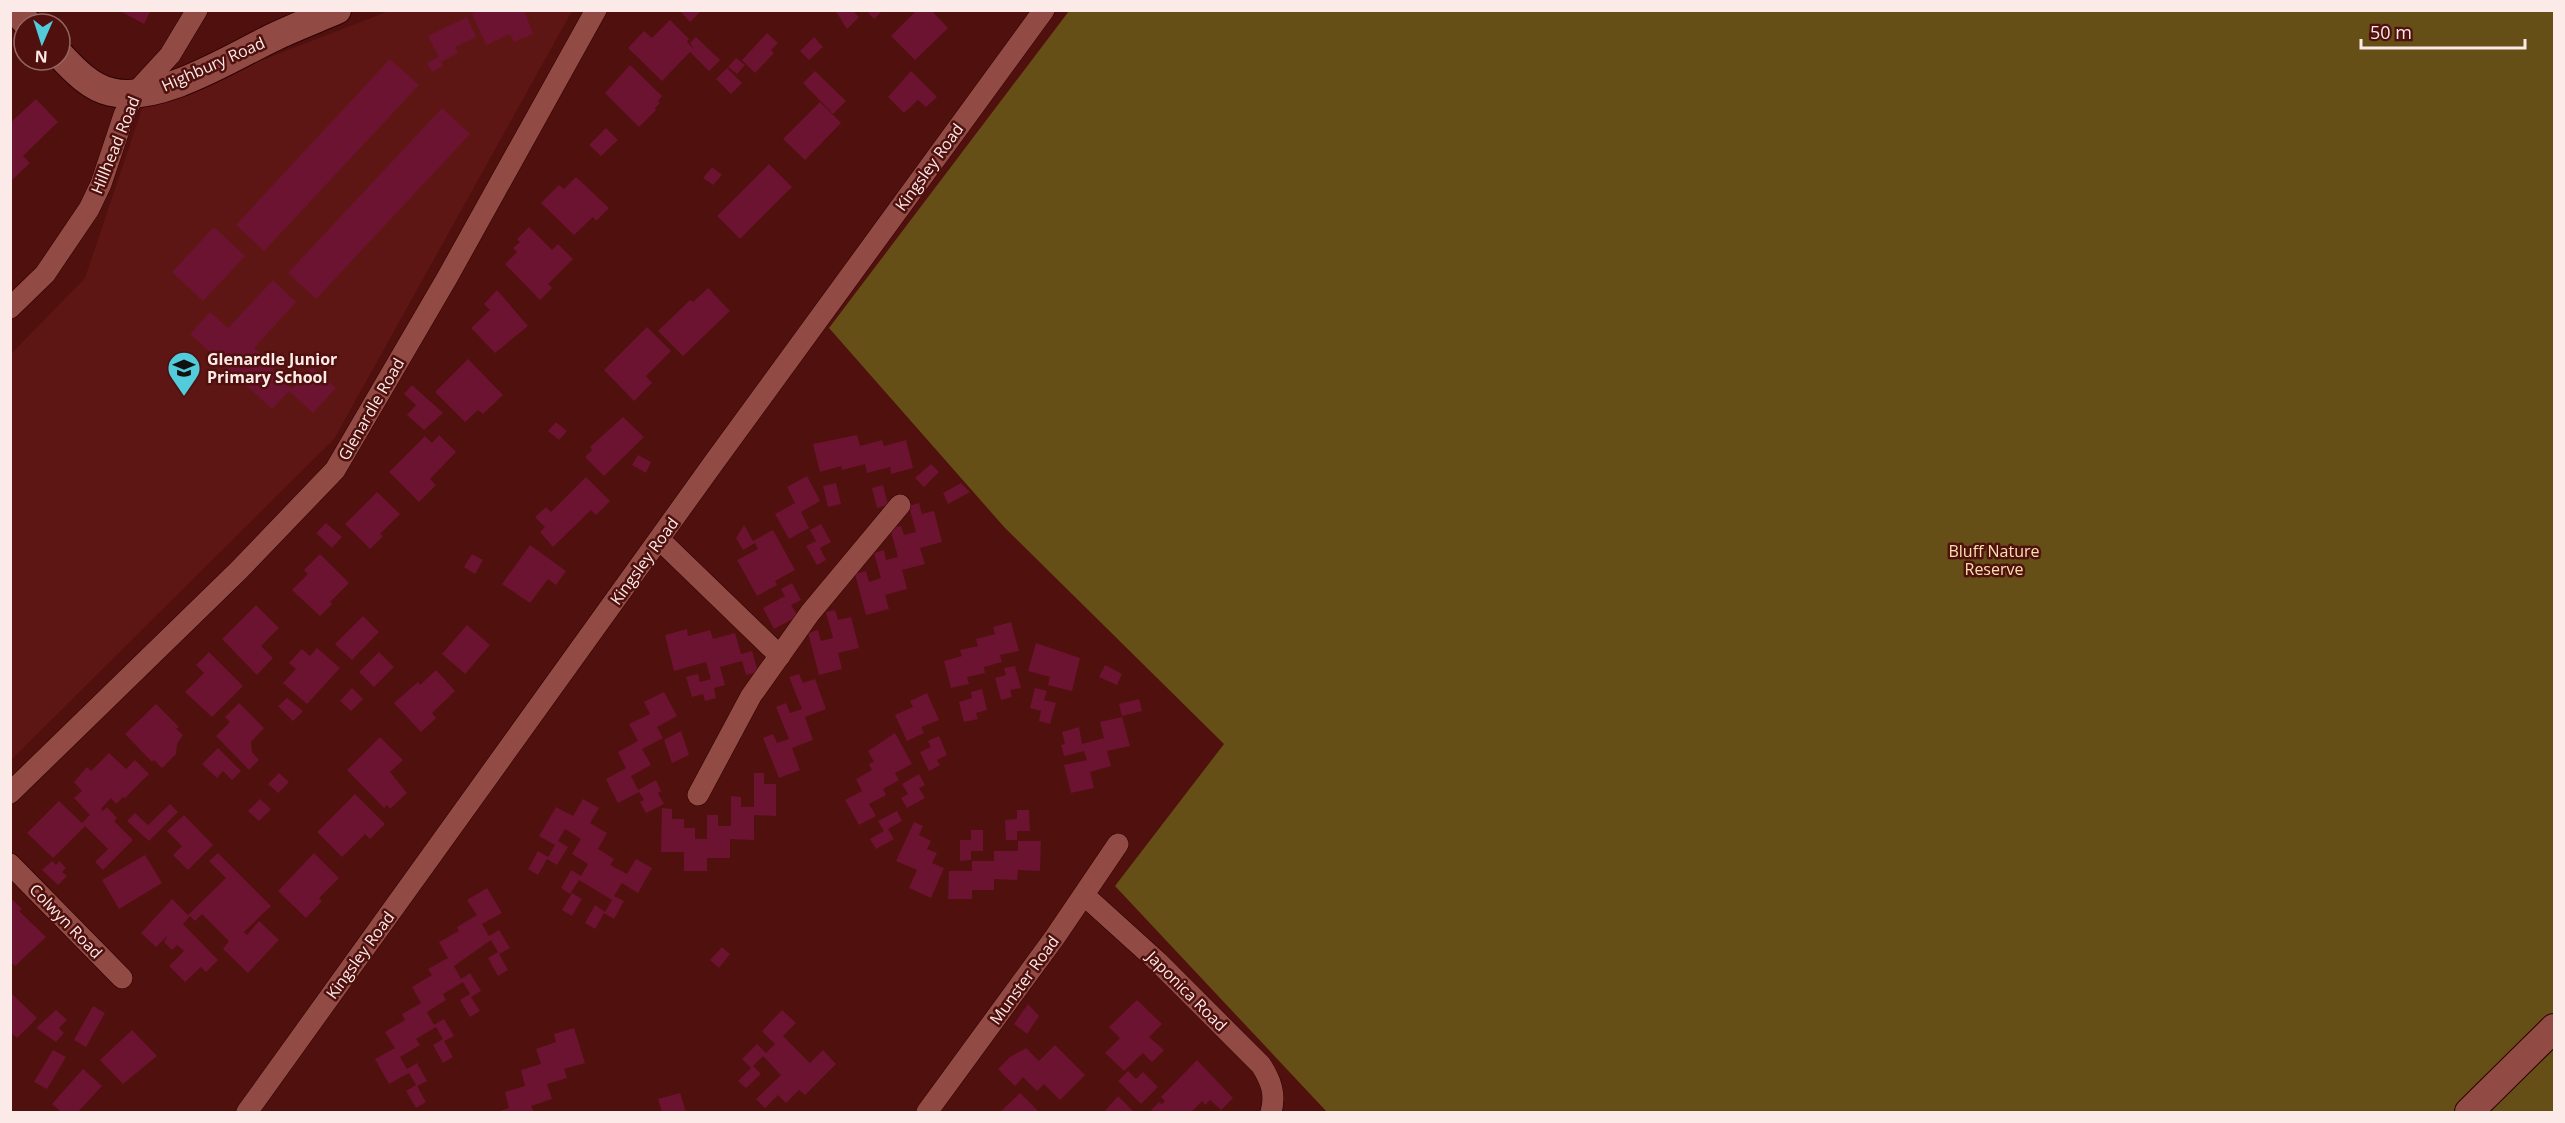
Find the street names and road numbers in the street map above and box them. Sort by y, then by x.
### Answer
street label: Highbury Road [158,31,268,97]
street label: Hillhead Road [85,93,145,197]
street label: Kingsley Road [890,119,968,215]
street label: Glenardle Road [333,354,409,464]
street label: Kingsley Road [605,513,683,609]
street label: Colwyn Road [25,879,107,963]
street label: Kingsley Road [321,907,399,1003]
street label: Munster Road [984,931,1064,1029]
street label: Japonica Road [1141,945,1232,1036]

